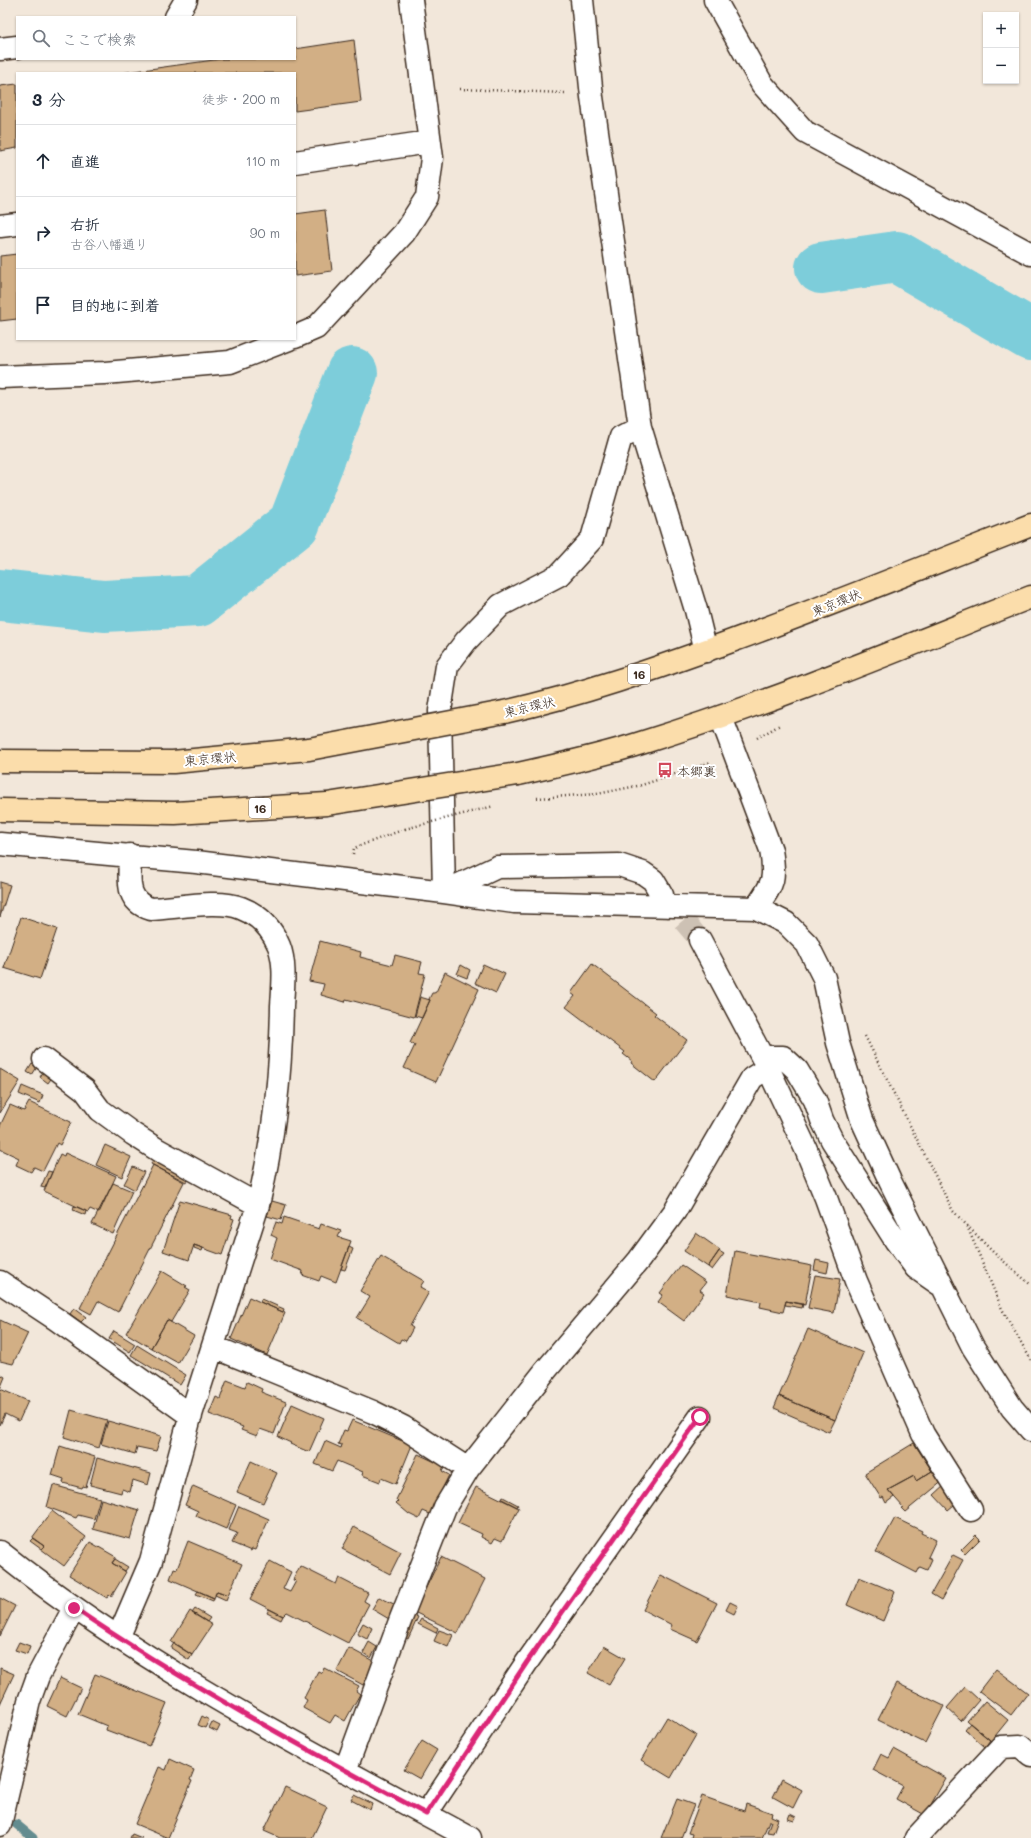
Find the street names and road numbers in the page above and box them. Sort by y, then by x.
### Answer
street label: 東京環状 [809,584,863,620]
road number: 16 [628,664,650,684]
street label: 東京環状 [502,692,556,720]
street label: 東京環状 [183,747,237,769]
road number: 16 [249,798,271,818]

